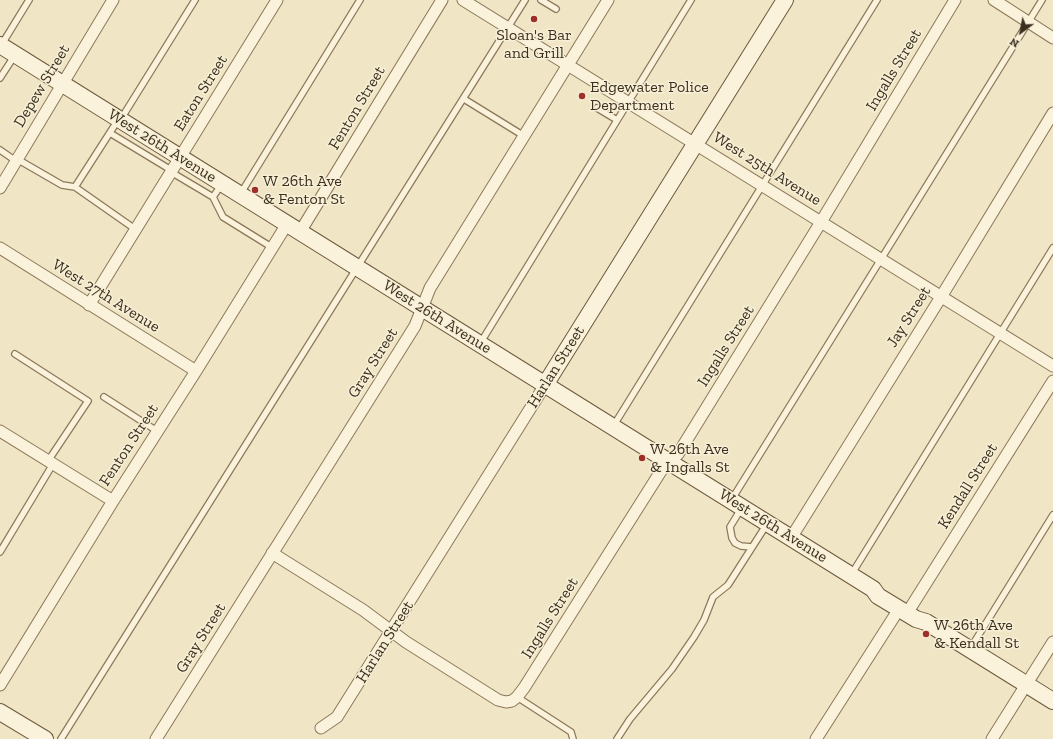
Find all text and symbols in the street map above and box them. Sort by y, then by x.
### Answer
north arrow [1001,12,1041,52]
marker: Sloan's Bar and Grill [529,14,539,24]
place label: Sloan's Bar and Grill [496,25,572,63]
street label: Ingalls Street [862,26,926,114]
text: N [1007,35,1021,50]
street label: Depew Street [10,41,74,131]
street label: Eaton Street [170,51,232,135]
street label: Fenton Street [324,63,390,153]
place label: Edgewater Police Department [590,77,709,115]
marker: Edgewater Police Department [577,91,587,101]
street label: West 26th Avenue [104,105,220,187]
street label: West 25th Avenue [709,128,825,210]
place label: W 26th Ave & Fenton St [263,171,345,209]
marker: W 26th Ave & Fenton St [250,185,260,195]
street label: West 27th Avenue [49,255,163,337]
street label: West 26th Avenue [379,276,495,358]
street label: Jay Street [883,283,935,351]
street label: Ingalls Street [693,302,759,390]
street label: Harlan Street [523,322,589,412]
street label: Gray Street [344,324,402,402]
street label: Fenton Street [95,400,163,490]
place label: W 26th Ave & Ingalls St [650,439,730,477]
street label: Kendall Street [934,440,1002,532]
marker: W 26th Ave & Ingalls St [637,453,647,463]
street label: West 26th Avenue [715,485,831,567]
street label: Ingalls Street [517,574,583,662]
street label: Harlan Street [352,597,418,687]
street label: Gray Street [172,599,230,677]
place label: W 26th Ave & Kendall St [934,615,1019,653]
marker: W 26th Ave & Kendall St [921,629,931,639]

